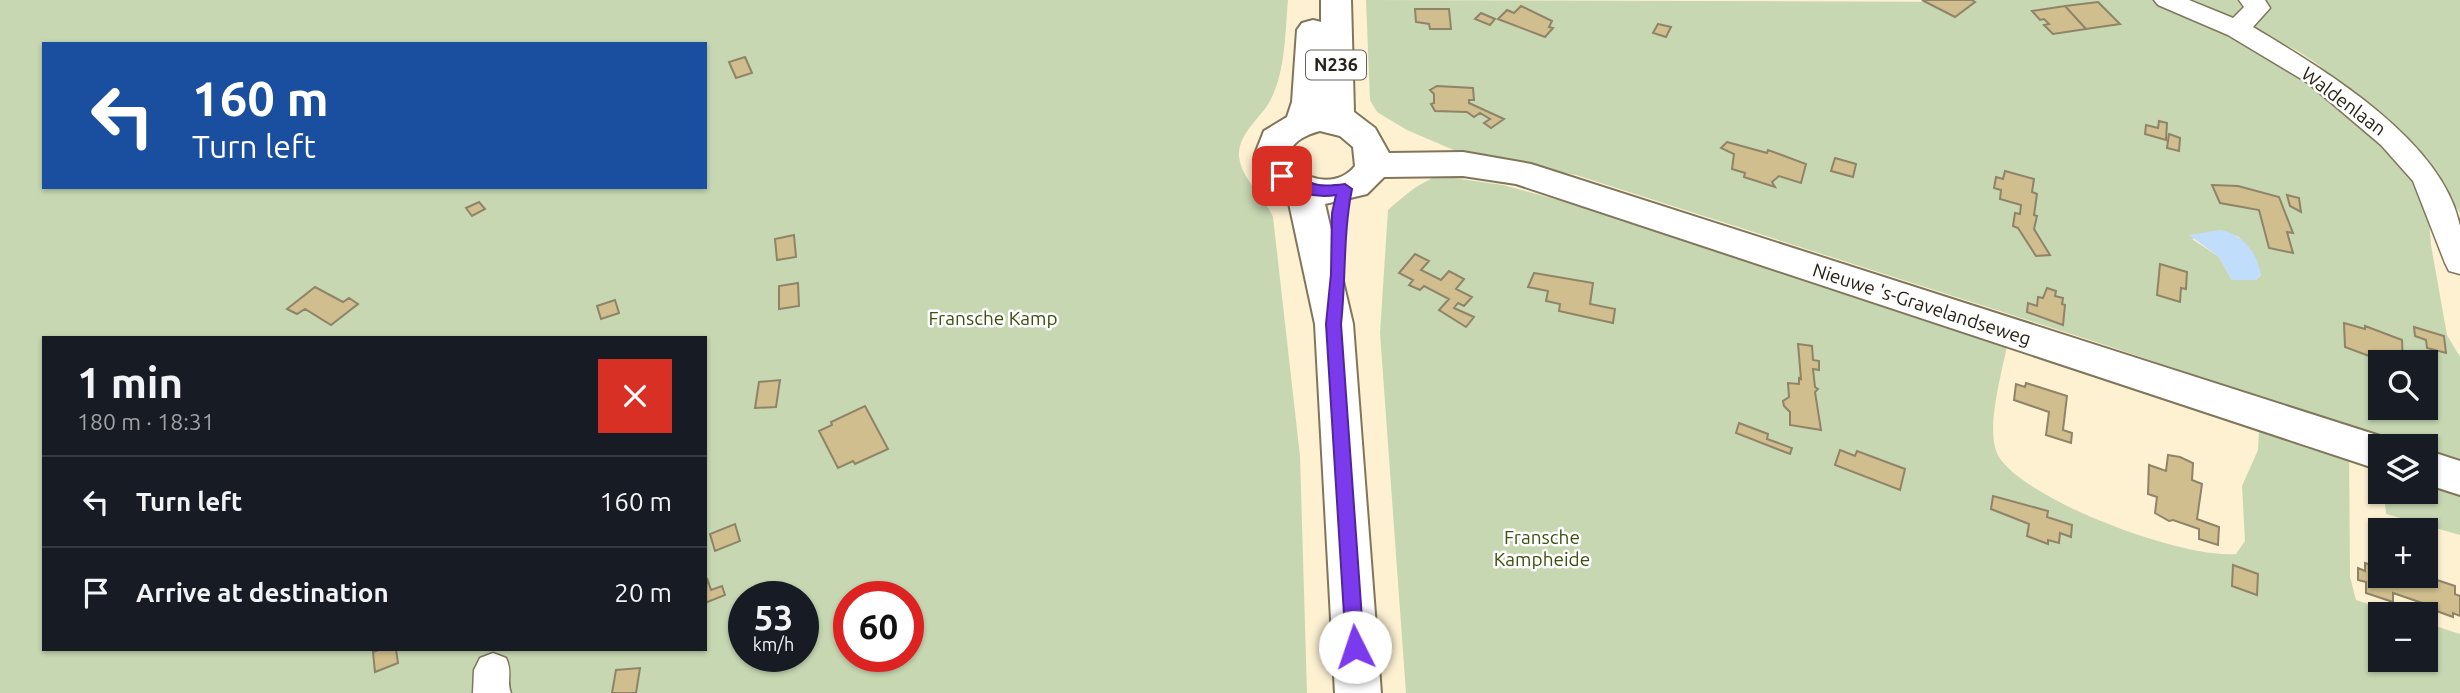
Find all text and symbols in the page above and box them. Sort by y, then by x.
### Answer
road number: N236 [1306,51,1366,80]
street label: Waldenlaan [2298,62,2390,140]
icon: left [77,70,168,161]
text: 160 m [192,70,329,125]
text: Turn left [192,128,316,164]
pin [1252,146,1312,206]
icon: arrive [1263,157,1301,195]
street label: Nieuwe 's-Gravelandseweg [1810,258,2034,350]
park label: Fransche Kamp [928,307,1058,329]
map controls [2368,350,2438,672]
button: search [2368,350,2438,420]
text: 1 min [77,359,183,406]
button: close [598,359,672,433]
text: 180 m · 18:31 [77,409,215,434]
button: layers [2368,434,2438,504]
icon: left [77,483,115,521]
text: Turn left [136,487,242,516]
text: 160 m [600,487,672,516]
button: + [2368,518,2438,588]
park label: Fransche Kampheide [1494,526,1590,570]
icon: arrive [77,574,115,612]
text: Arrive at destination [136,578,389,607]
text: 20 m [614,578,672,607]
speed limit sign: 60 [833,581,924,672]
text: 53 [754,597,793,637]
button: − [2368,602,2438,672]
position arrow [1318,610,1392,684]
text: km/h [753,634,794,654]

